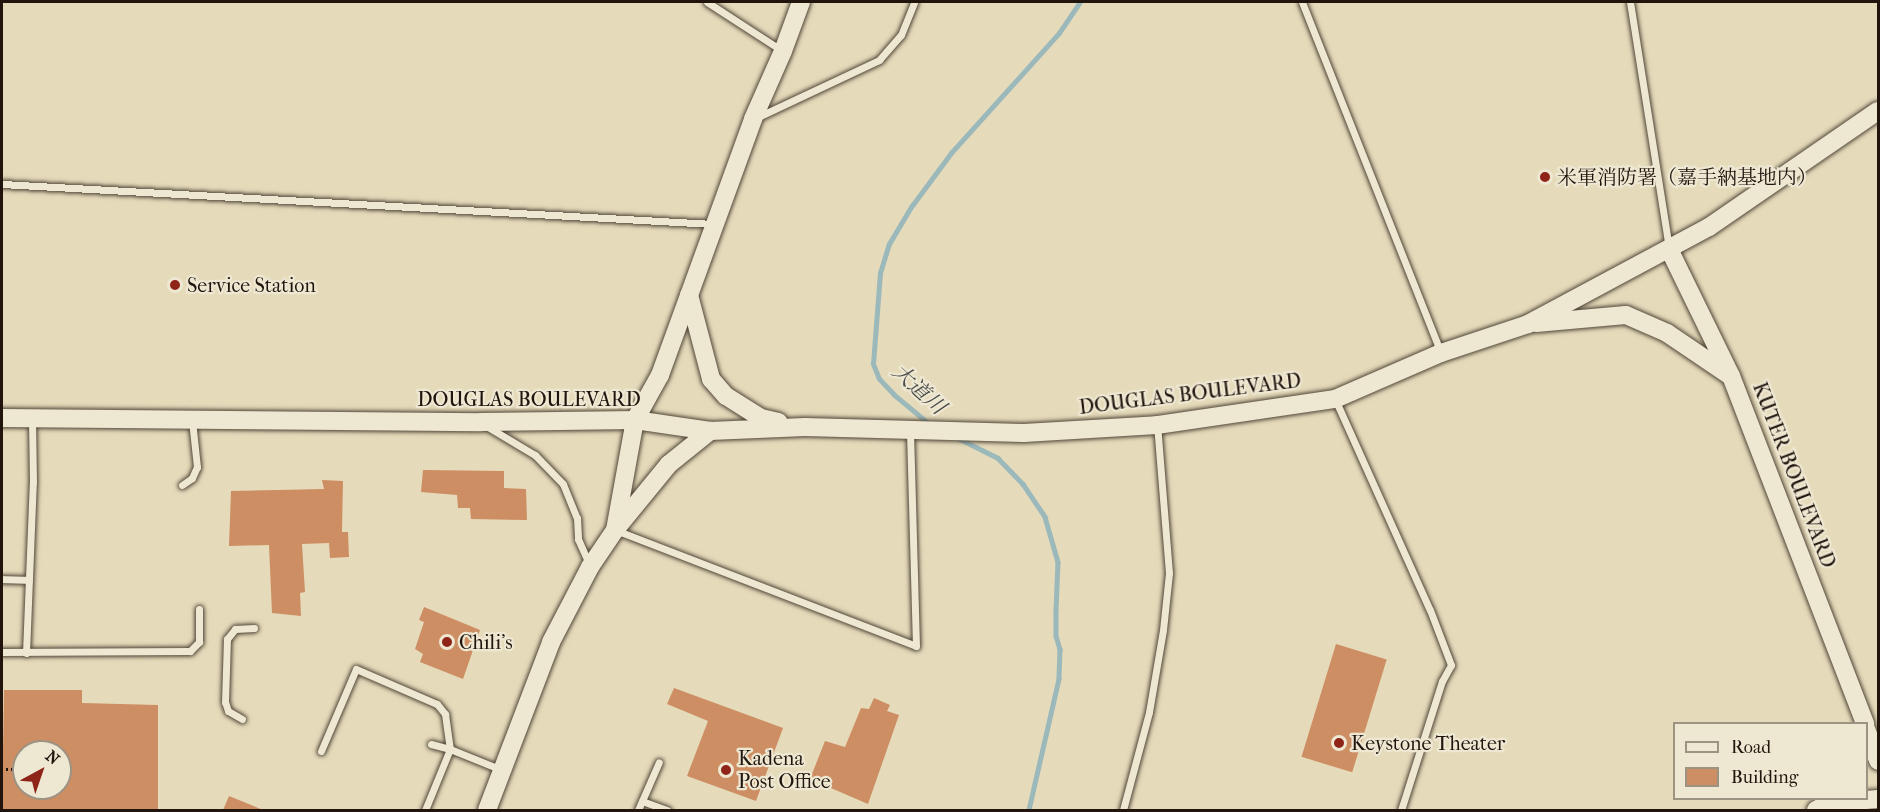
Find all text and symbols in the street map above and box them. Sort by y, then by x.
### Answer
place label: 米軍消防署（嘉手納基地内） [1557,165,1817,189]
marker: 米軍消防署（嘉手納基地内） [1538,170,1552,184]
place label: Service Station [187,273,316,297]
marker: Service Station [168,278,182,292]
water label: 大道川 [887,359,951,419]
street label: DOUGLAS BOULEVARD [1078,368,1302,420]
street label: KUTER BOULEVARD [1748,379,1840,571]
street label: DOUGLAS BOULEVARD [417,387,641,411]
place label: Chili's [459,630,513,654]
marker: Chili's [440,635,454,649]
legend [1673,722,1868,800]
place label: Keystone Theater [1351,731,1505,755]
marker: Keystone Theater [1332,736,1346,750]
text: Road [1731,737,1771,758]
north arrow [12,740,72,800]
text: N [42,746,63,769]
place label: Kadena Post Office [738,746,831,793]
marker: Kadena Post Office [719,763,733,777]
text: Building [1731,767,1798,788]

